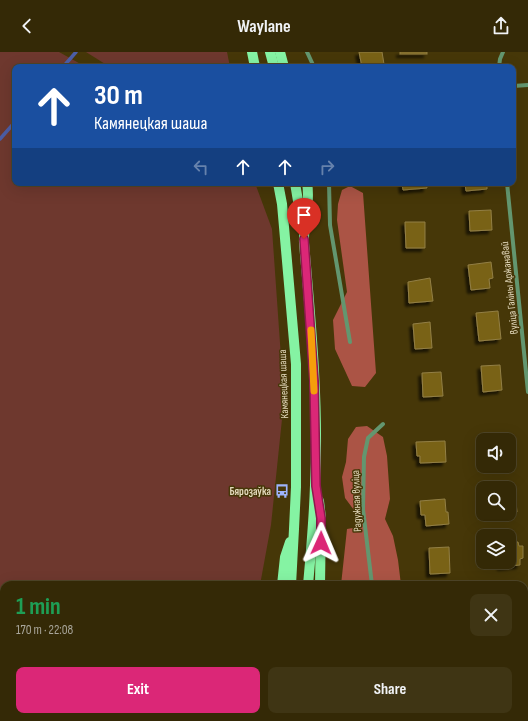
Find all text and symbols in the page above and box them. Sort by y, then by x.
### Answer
icon: back [16,15,38,37]
icon: share [490,15,512,37]
text: Waylane [237,16,291,37]
text: 30 m [94,79,143,112]
icon: ahead [28,80,80,132]
text: Камянецкая шаша [94,113,207,134]
icon: left [190,156,212,178]
icon: ahead [232,156,254,178]
icon: ahead [274,156,296,178]
icon: right [316,156,338,178]
pin [287,198,321,239]
icon: arrive [293,204,315,226]
street label: вуліца Галіны Аржанавай [498,241,521,335]
street label: Камянецкая шаша [276,349,291,419]
map controls [476,433,516,569]
button: sound [476,433,516,473]
street label: Радужная вуліца [349,470,364,532]
button: search [476,481,516,521]
bus stop icon: Бярозаўка [274,483,290,499]
place label: Бярозаўка [229,485,271,498]
position arrow [300,522,342,564]
button: layers [476,529,516,569]
text: 1 min [16,592,61,621]
button: close [470,594,512,636]
text: 170 m · 22:08 [16,622,73,638]
button: Exit [16,667,260,713]
button: Share [268,667,512,713]

